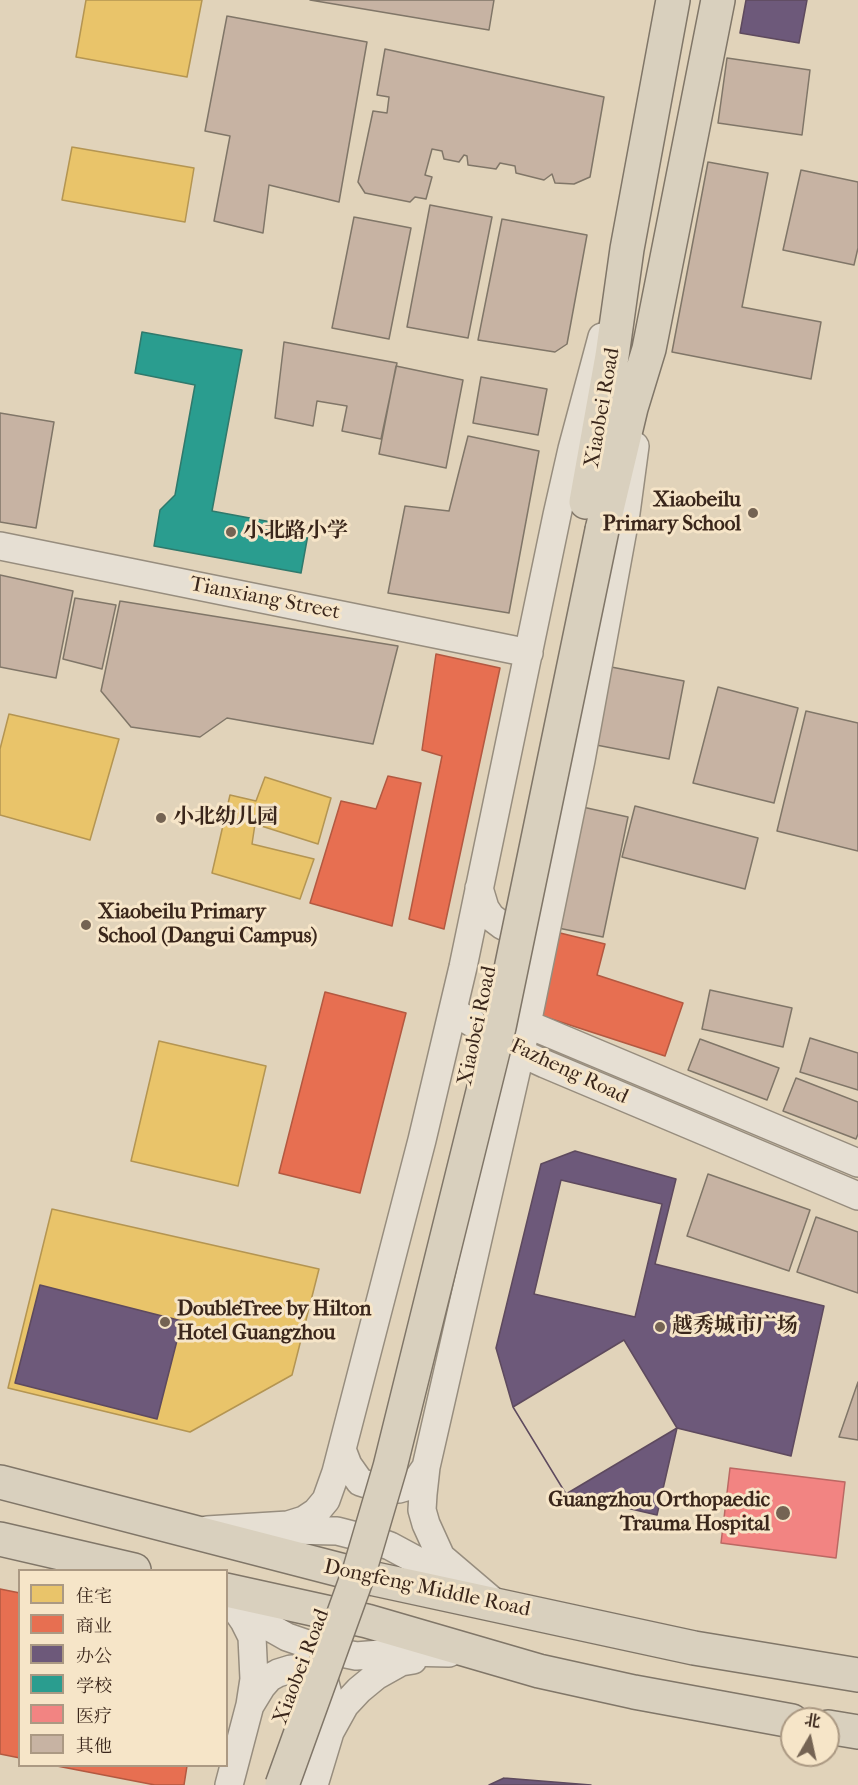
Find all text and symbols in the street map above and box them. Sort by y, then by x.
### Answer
street label: Xiaobei Road [580,346,626,470]
place label: Xiaobeilu Primary School [603,488,741,538]
marker: Xiaobeilu Primary School [746,506,760,520]
place label: 小北路小学 [243,519,348,545]
marker: 小北路小学 [224,525,238,539]
street label: Tianxiang Street [188,572,342,626]
place label: 小北幼儿园 [173,805,278,831]
marker: 小北幼儿园 [154,811,168,825]
place label: Xiaobeilu Primary School (Dangui Campus) [98,900,317,950]
marker: Xiaobeilu Primary School (Dangui Campus) [79,918,93,932]
street label: Xiaobei Road [453,964,503,1088]
street label: Fazheng Road [506,1034,632,1110]
place label: DoubleTree by Hilton Hotel Guangzhou [177,1297,371,1347]
place label: 越秀城市广场 [672,1314,798,1340]
marker: DoubleTree by Hilton Hotel Guangzhou [158,1315,172,1329]
marker: 越秀城市广场 [653,1320,667,1334]
place label: Guangzhou Orthopaedic Trauma Hospital [548,1488,770,1538]
marker: Guangzhou Orthopaedic Trauma Hospital [774,1504,792,1522]
street label: Dongfeng Middle Road [321,1555,533,1623]
legend [18,1569,228,1767]
text: 住宅 [76,1586,112,1607]
street label: Xiaobei Road [268,1606,336,1728]
text: 商业 [76,1616,112,1637]
text: 办公 [76,1646,112,1667]
text: 学校 [76,1676,112,1697]
text: 医疗 [76,1706,112,1727]
north arrow [780,1707,840,1767]
text: 北 [803,1710,822,1731]
text: 其他 [76,1736,112,1757]

